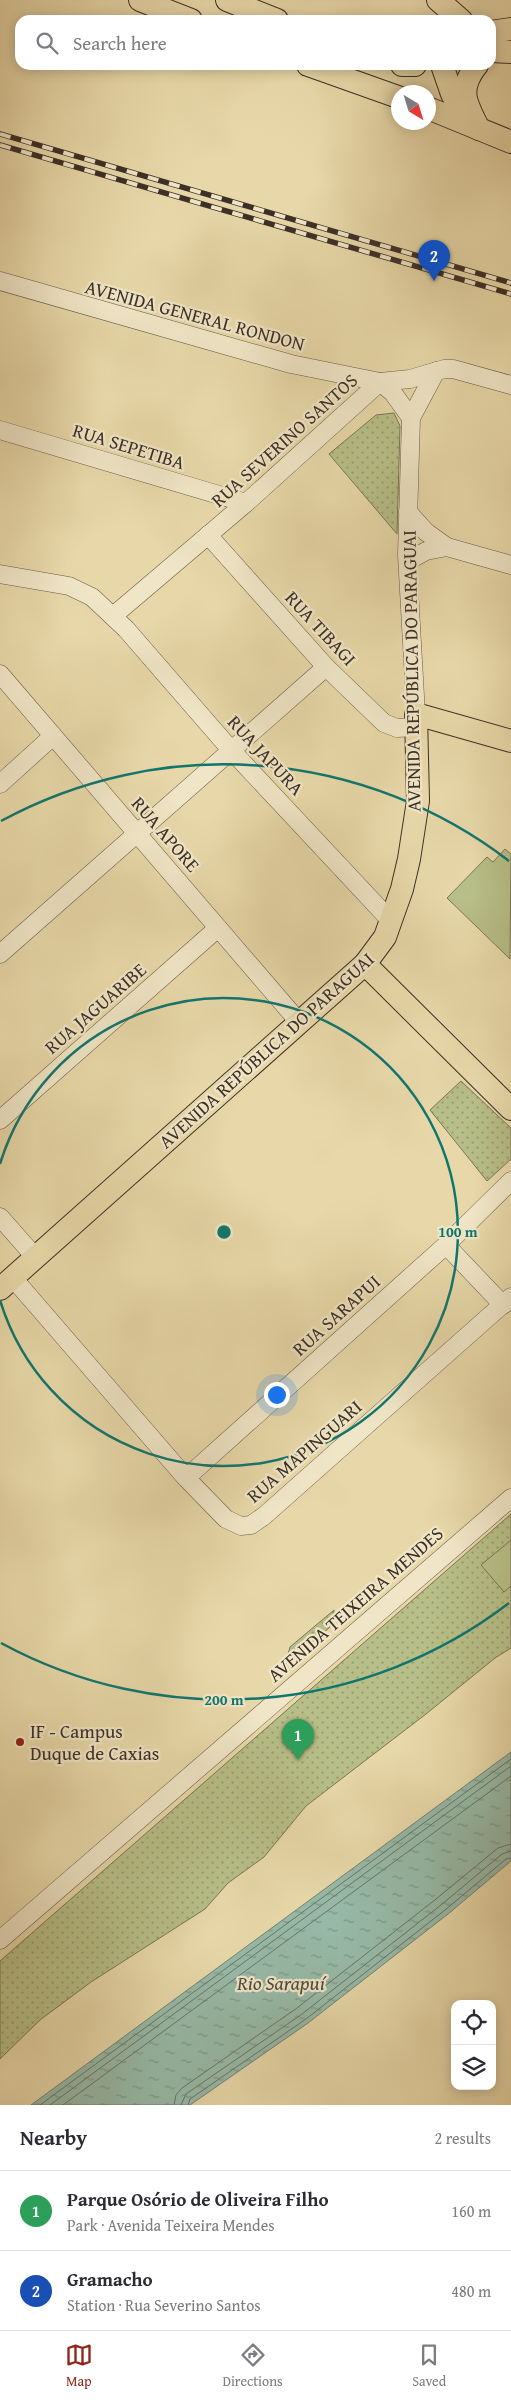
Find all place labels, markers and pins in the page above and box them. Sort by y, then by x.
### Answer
pin: 2 [418,240,450,281]
centre of rings [215,1223,233,1241]
place label: IF - Campus Duque de Caxias [30,1717,159,1767]
pin: 1 [282,1719,314,1760]
marker: IF - Campus Duque de Caxias [14,1736,26,1748]

